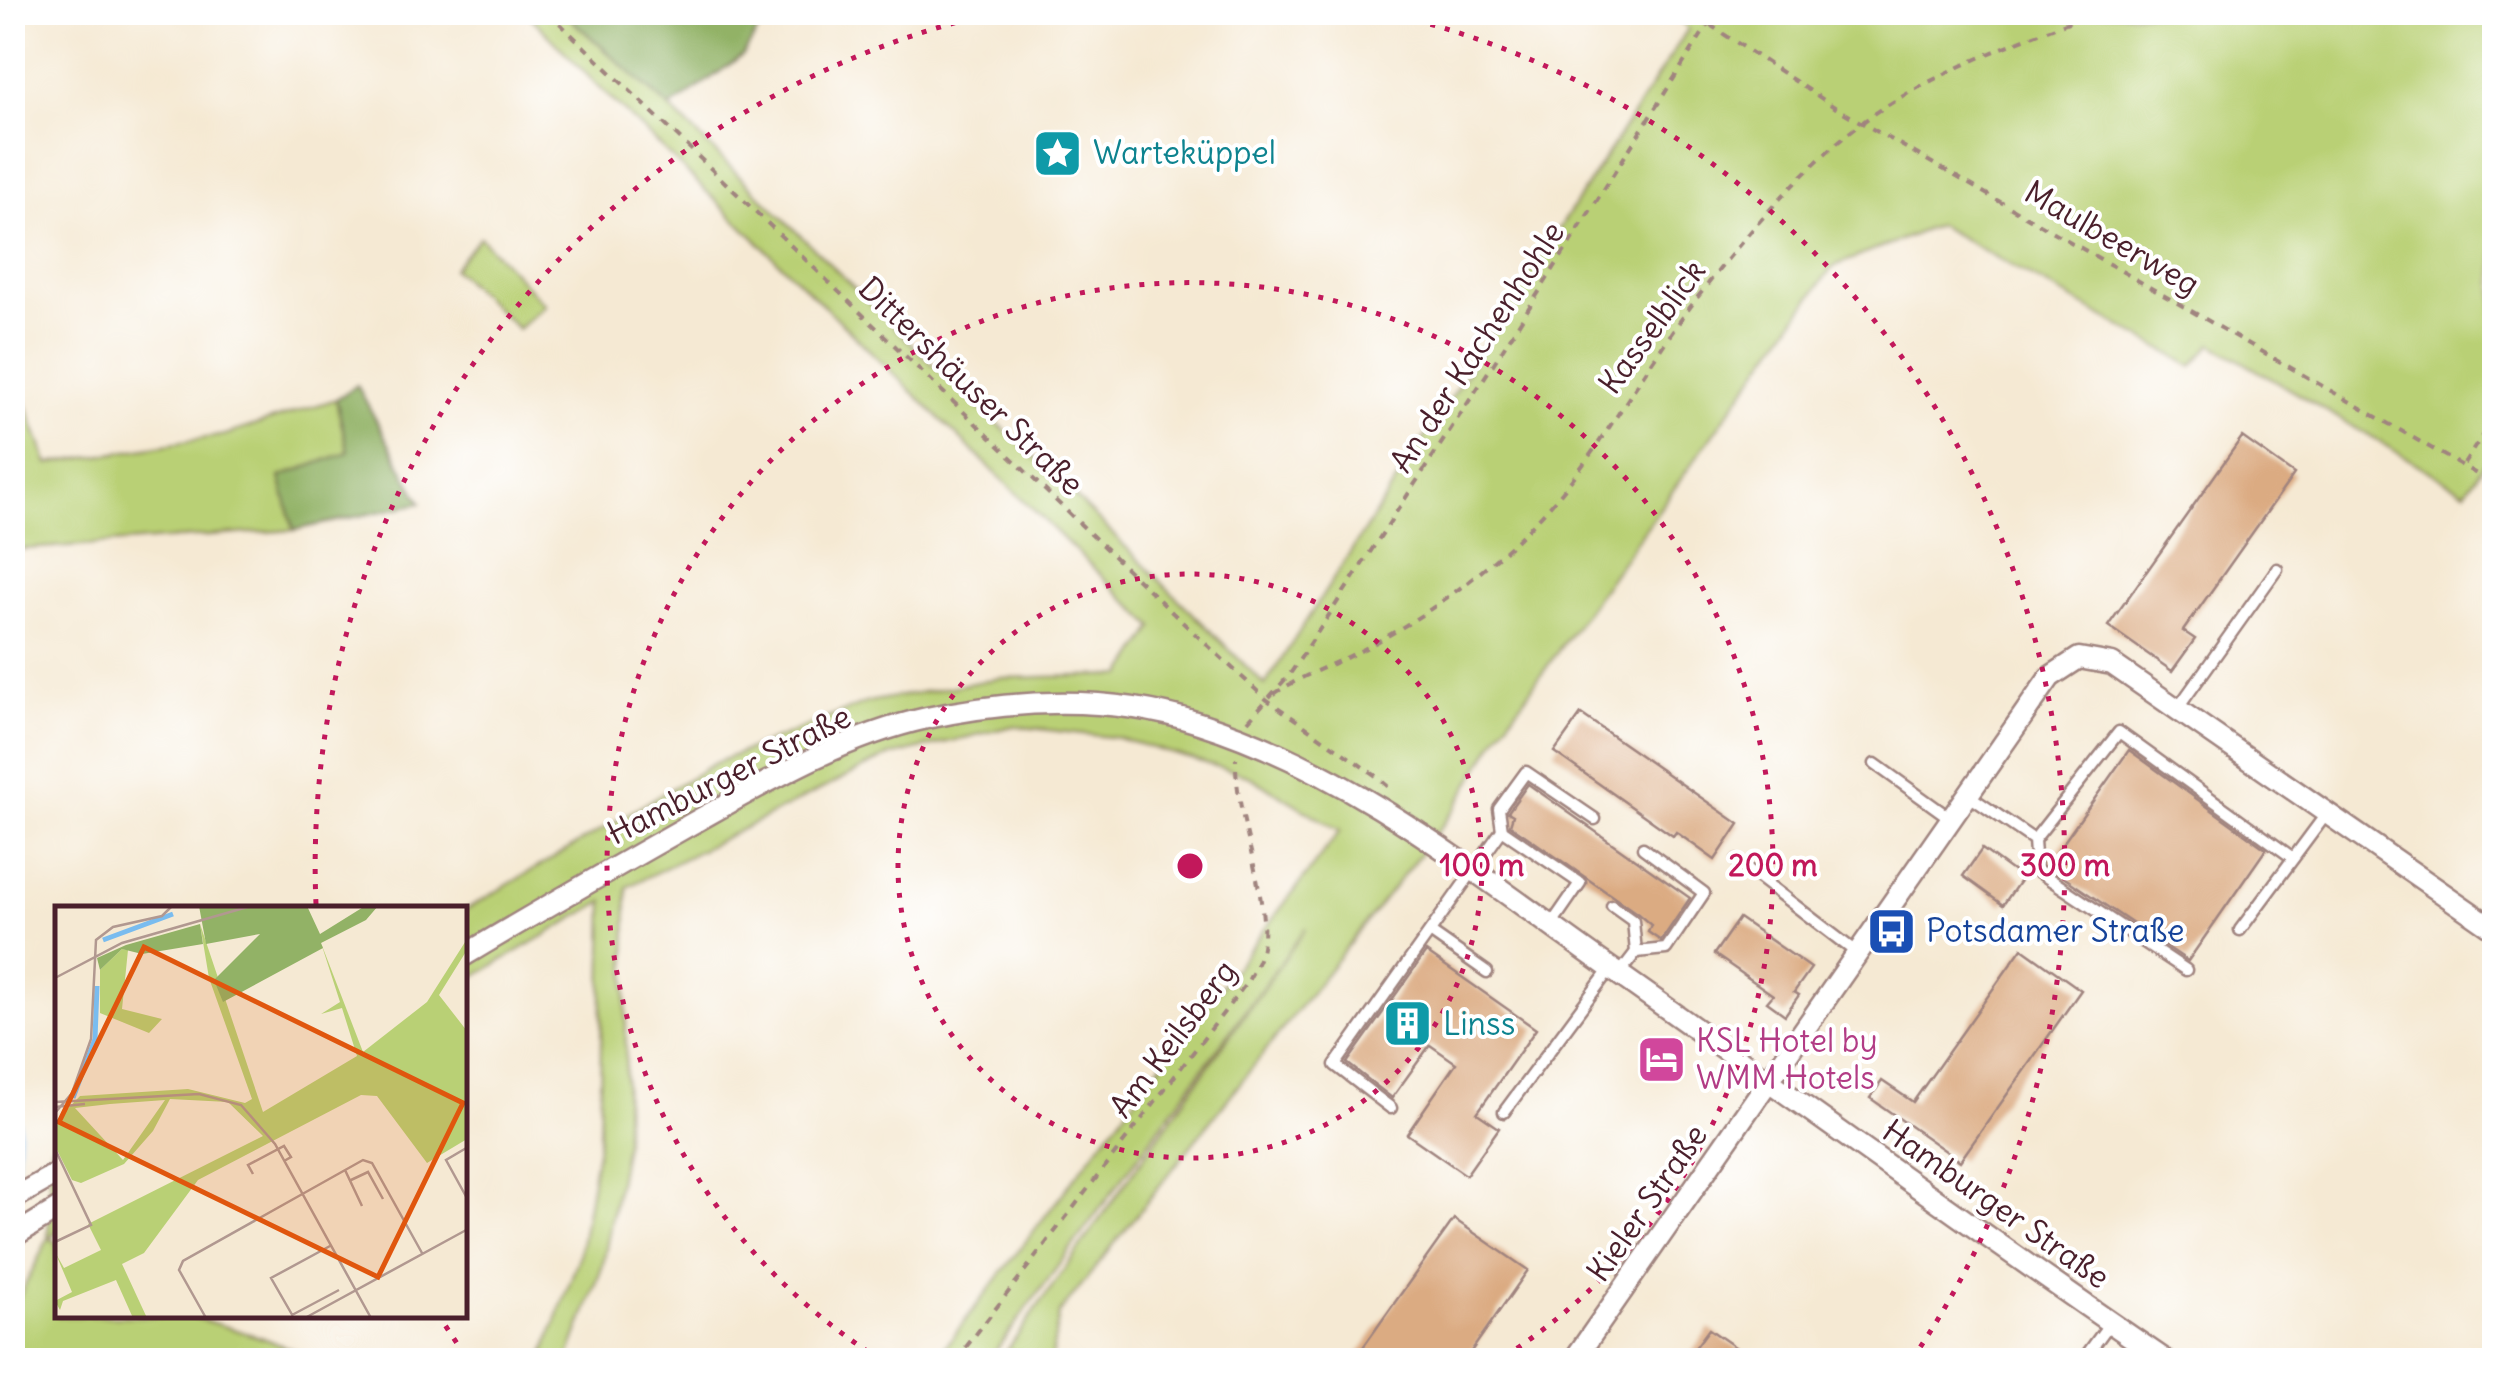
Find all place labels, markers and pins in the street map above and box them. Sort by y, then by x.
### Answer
place icon: Warteküppel [1032,127,1084,179]
place label: Warteküppel [1093,132,1276,173]
centre of rings [1172,848,1208,884]
bus stop icon: Potsdamer Straße [1865,905,1917,957]
place label: Potsdamer Straße [1926,910,2184,951]
building icon: Linss [1382,998,1434,1050]
place label: Linss [1443,1003,1515,1044]
place label: KSL Hotel by WMM Hotels [1696,1020,1878,1098]
hotel icon: KSL Hotel by WMM Hotels [1635,1033,1687,1085]

